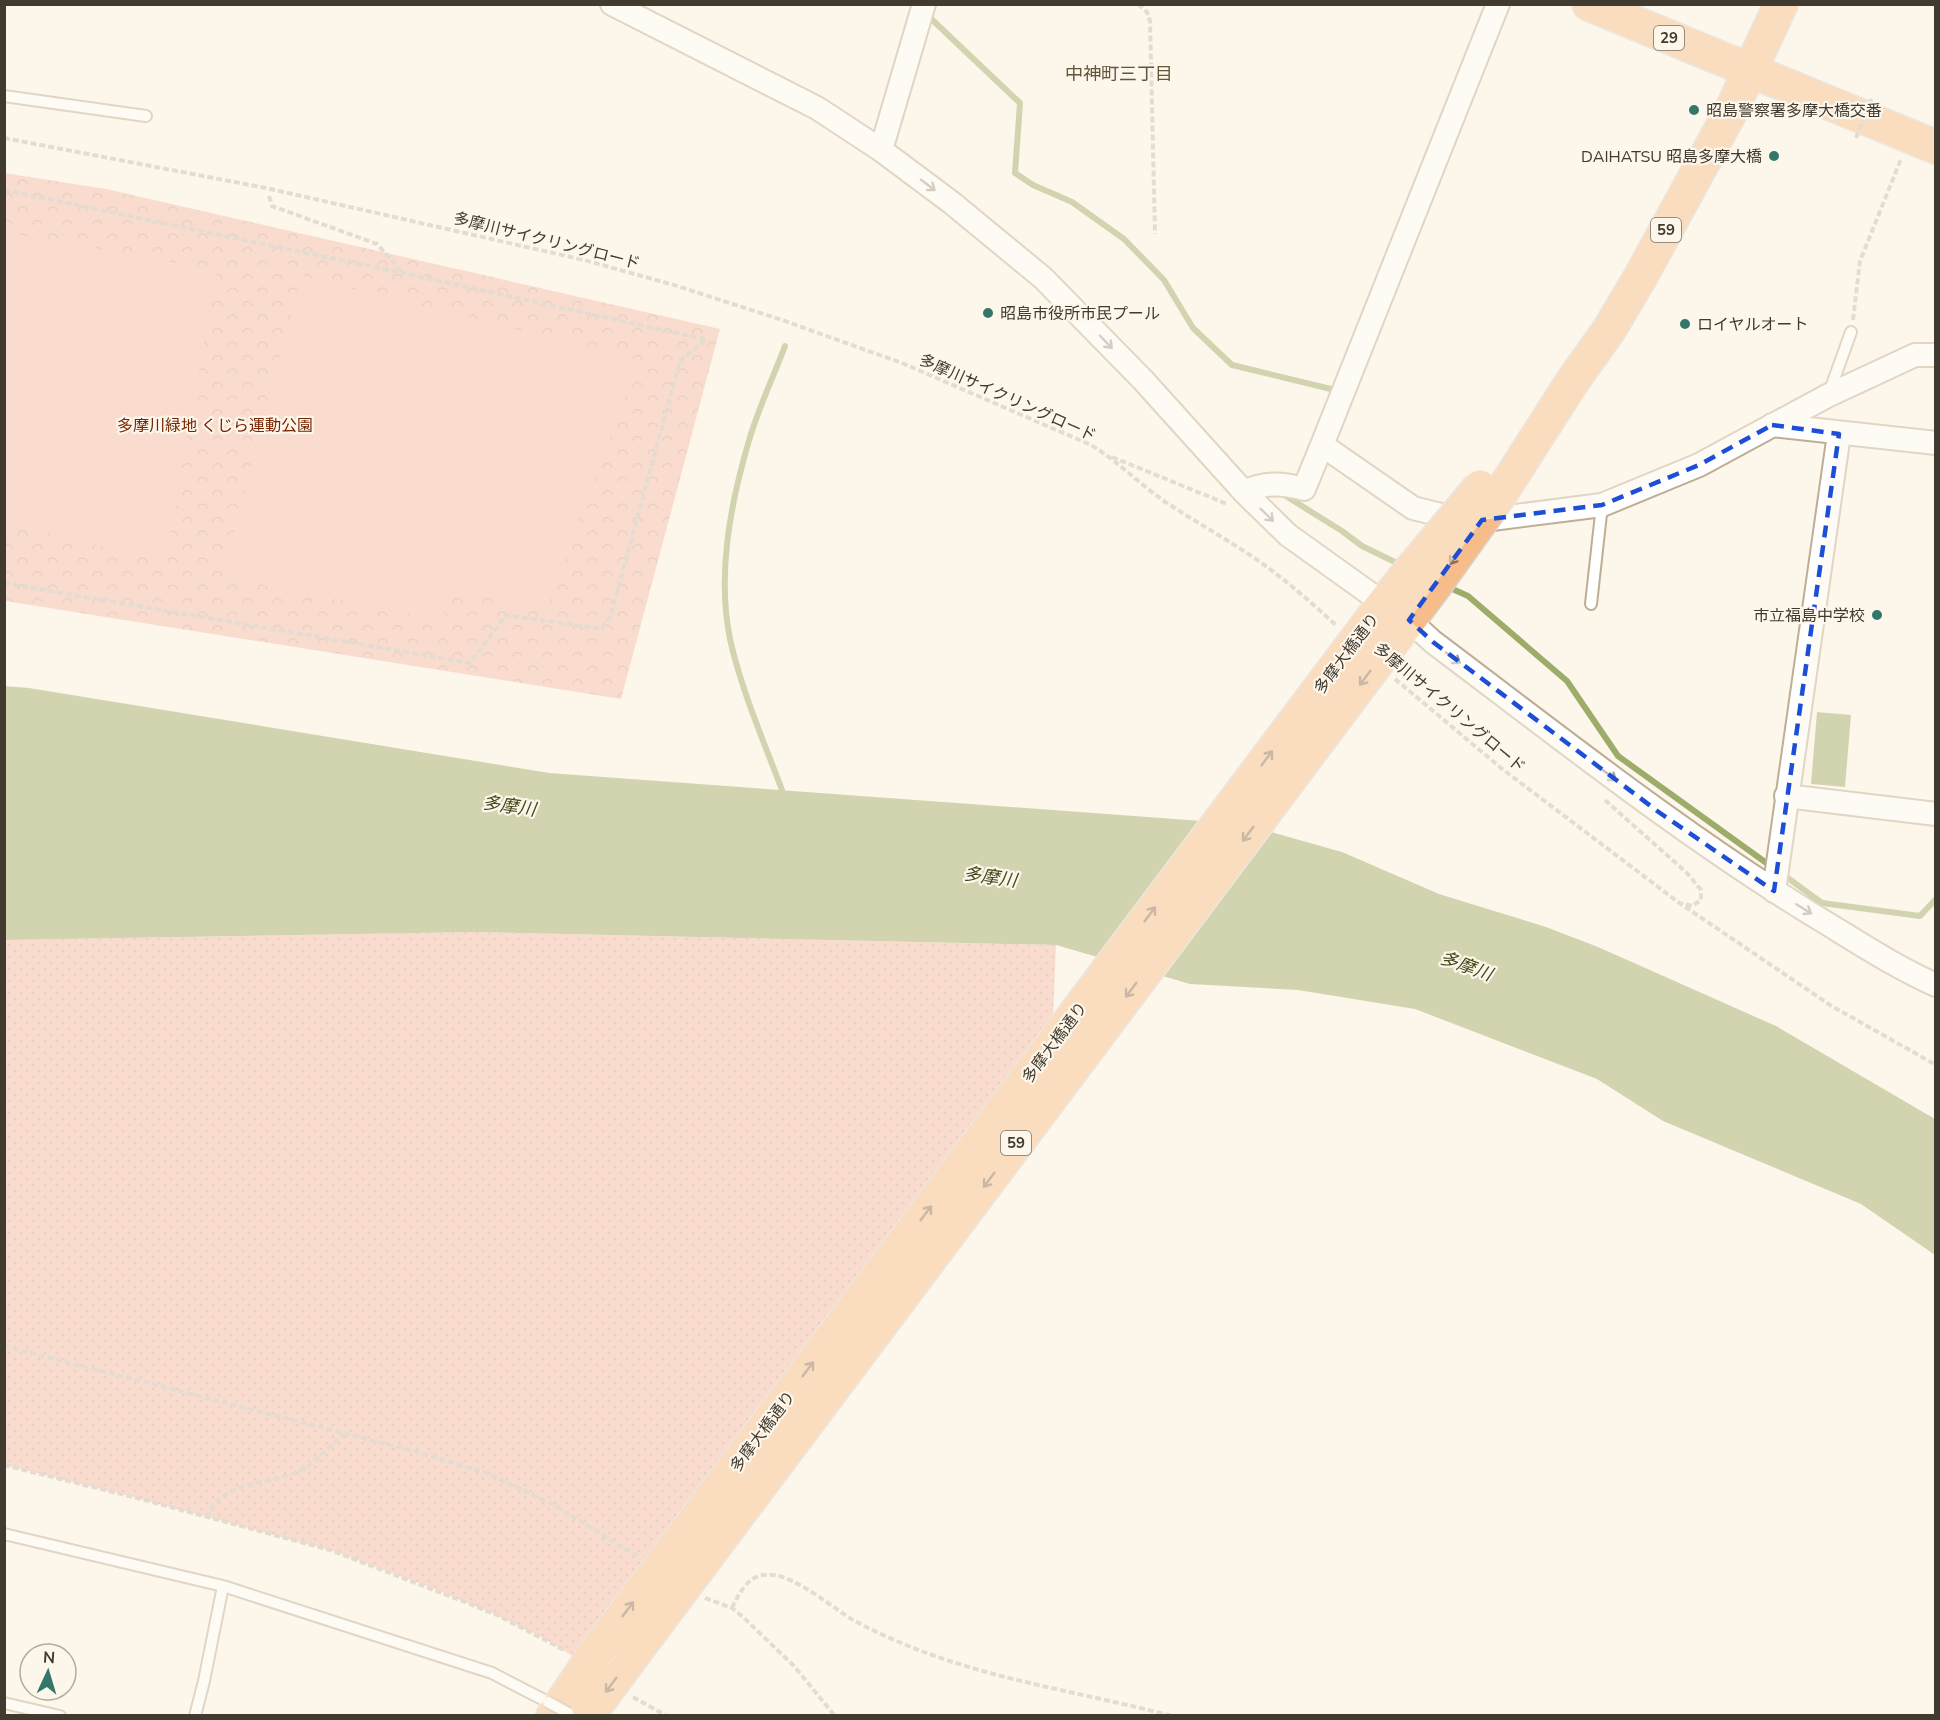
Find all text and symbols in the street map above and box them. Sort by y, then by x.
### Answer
road number: 29 [1654,26,1684,50]
district label: 中神町三丁目 [1065,62,1173,86]
place label: 昭島警察署多摩大橋交番 [1706,100,1882,122]
marker: 昭島警察署多摩大橋交番 [1687,103,1701,117]
place label: DAIHATSU 昭島多摩大橋 [1581,146,1762,168]
marker: DAIHATSU 昭島多摩大橋 [1767,149,1781,163]
one-way arrow [920,179,936,192]
street label: 多摩川サイクリングロード [451,207,642,275]
road number: 59 [1651,218,1681,242]
place label: 昭島市役所市民プール [1000,303,1160,325]
marker: 昭島市役所市民プール [981,306,995,320]
place label: ロイヤルオート [1697,314,1809,336]
marker: ロイヤルオート [1678,317,1692,331]
one-way arrow [1098,334,1113,349]
street label: 多摩川サイクリングロード [916,349,1100,447]
park label: 多摩川緑地 くじら運動公園 [117,415,313,437]
one-way arrow [1260,508,1275,522]
one-way arrow [1449,549,1461,565]
place label: 市立福島中学校 [1753,605,1865,627]
marker: 市立福島中学校 [1870,608,1884,622]
street label: 多摩大橋通り [1309,609,1384,699]
street label: 多摩川サイクリングロード [1369,638,1530,778]
one-way arrow [1445,651,1461,664]
one-way arrow [1358,670,1371,686]
one-way arrow [1261,750,1273,766]
one-way arrow [1601,768,1617,781]
water label: 多摩川 [481,790,539,822]
one-way arrow [1242,826,1254,842]
water label: 多摩川 [962,861,1020,893]
one-way arrow [1795,904,1812,916]
one-way arrow [1144,906,1156,922]
water label: 多摩川 [1437,945,1497,987]
one-way arrow [1125,982,1137,998]
street label: 多摩大橋通り [1017,998,1092,1088]
road number: 59 [1001,1131,1031,1155]
one-way arrow [983,1172,995,1188]
one-way arrow [919,1205,932,1221]
one-way arrow [802,1361,815,1377]
street label: 多摩大橋通り [725,1387,800,1477]
one-way arrow [622,1601,635,1617]
north arrow [18,1642,78,1702]
text: N [42,1647,56,1669]
one-way arrow [605,1677,617,1693]

